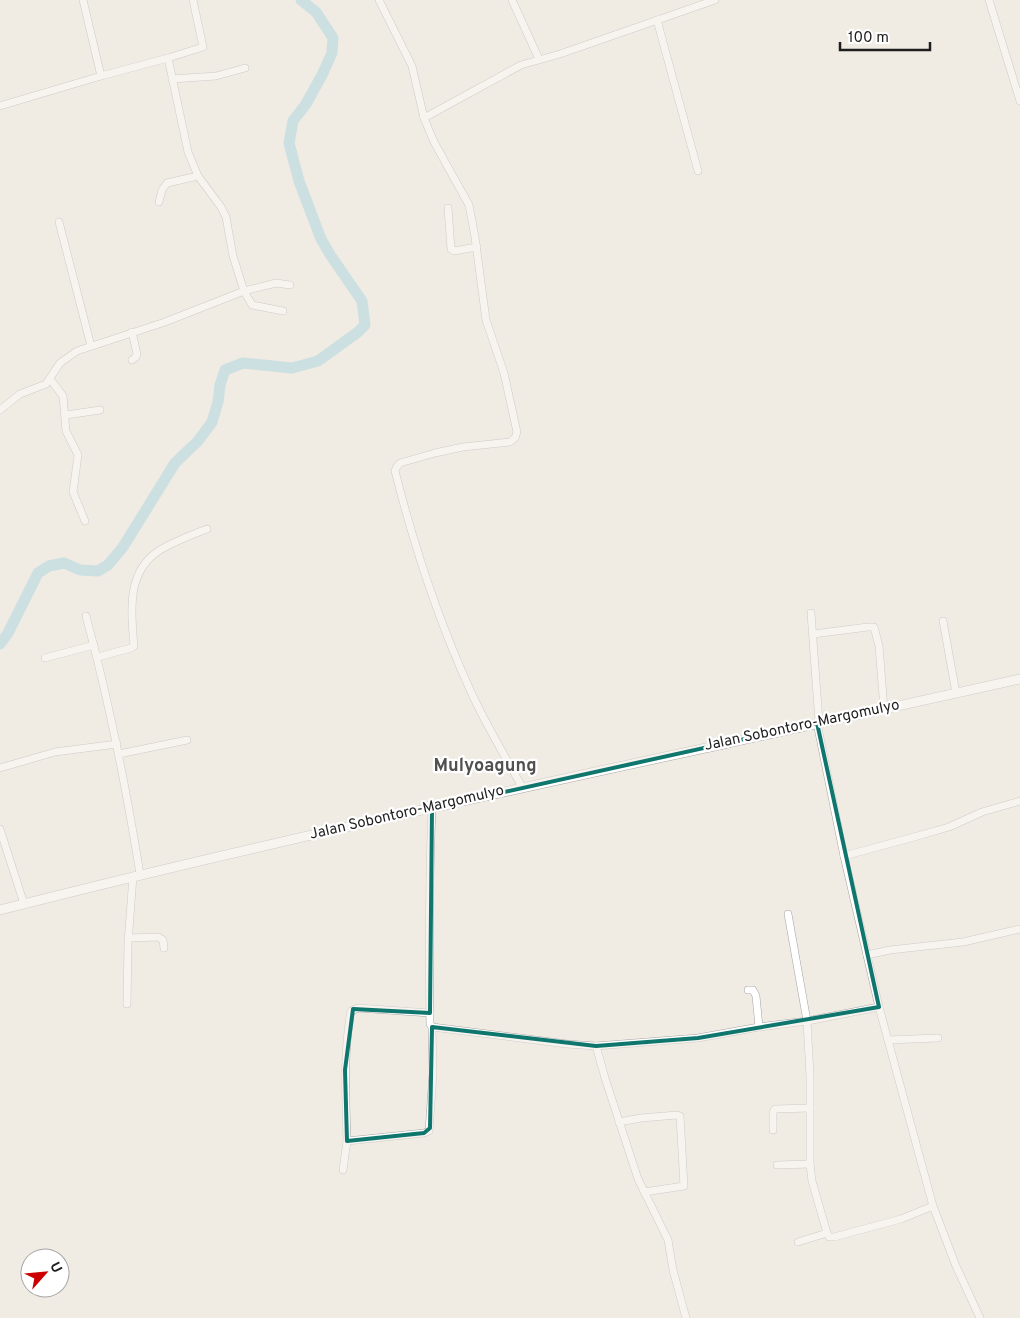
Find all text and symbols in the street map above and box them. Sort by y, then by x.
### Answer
scale bar [840,20,930,52]
text: 100 m [848,29,889,48]
street label: Jalan Sobontoro-Margomulyo [703,696,901,756]
district label: Mulyoagung [433,755,537,778]
street label: Jalan Sobontoro-Margomulyo [308,781,506,845]
north arrow [20,1248,70,1298]
text: U [45,1259,65,1276]

